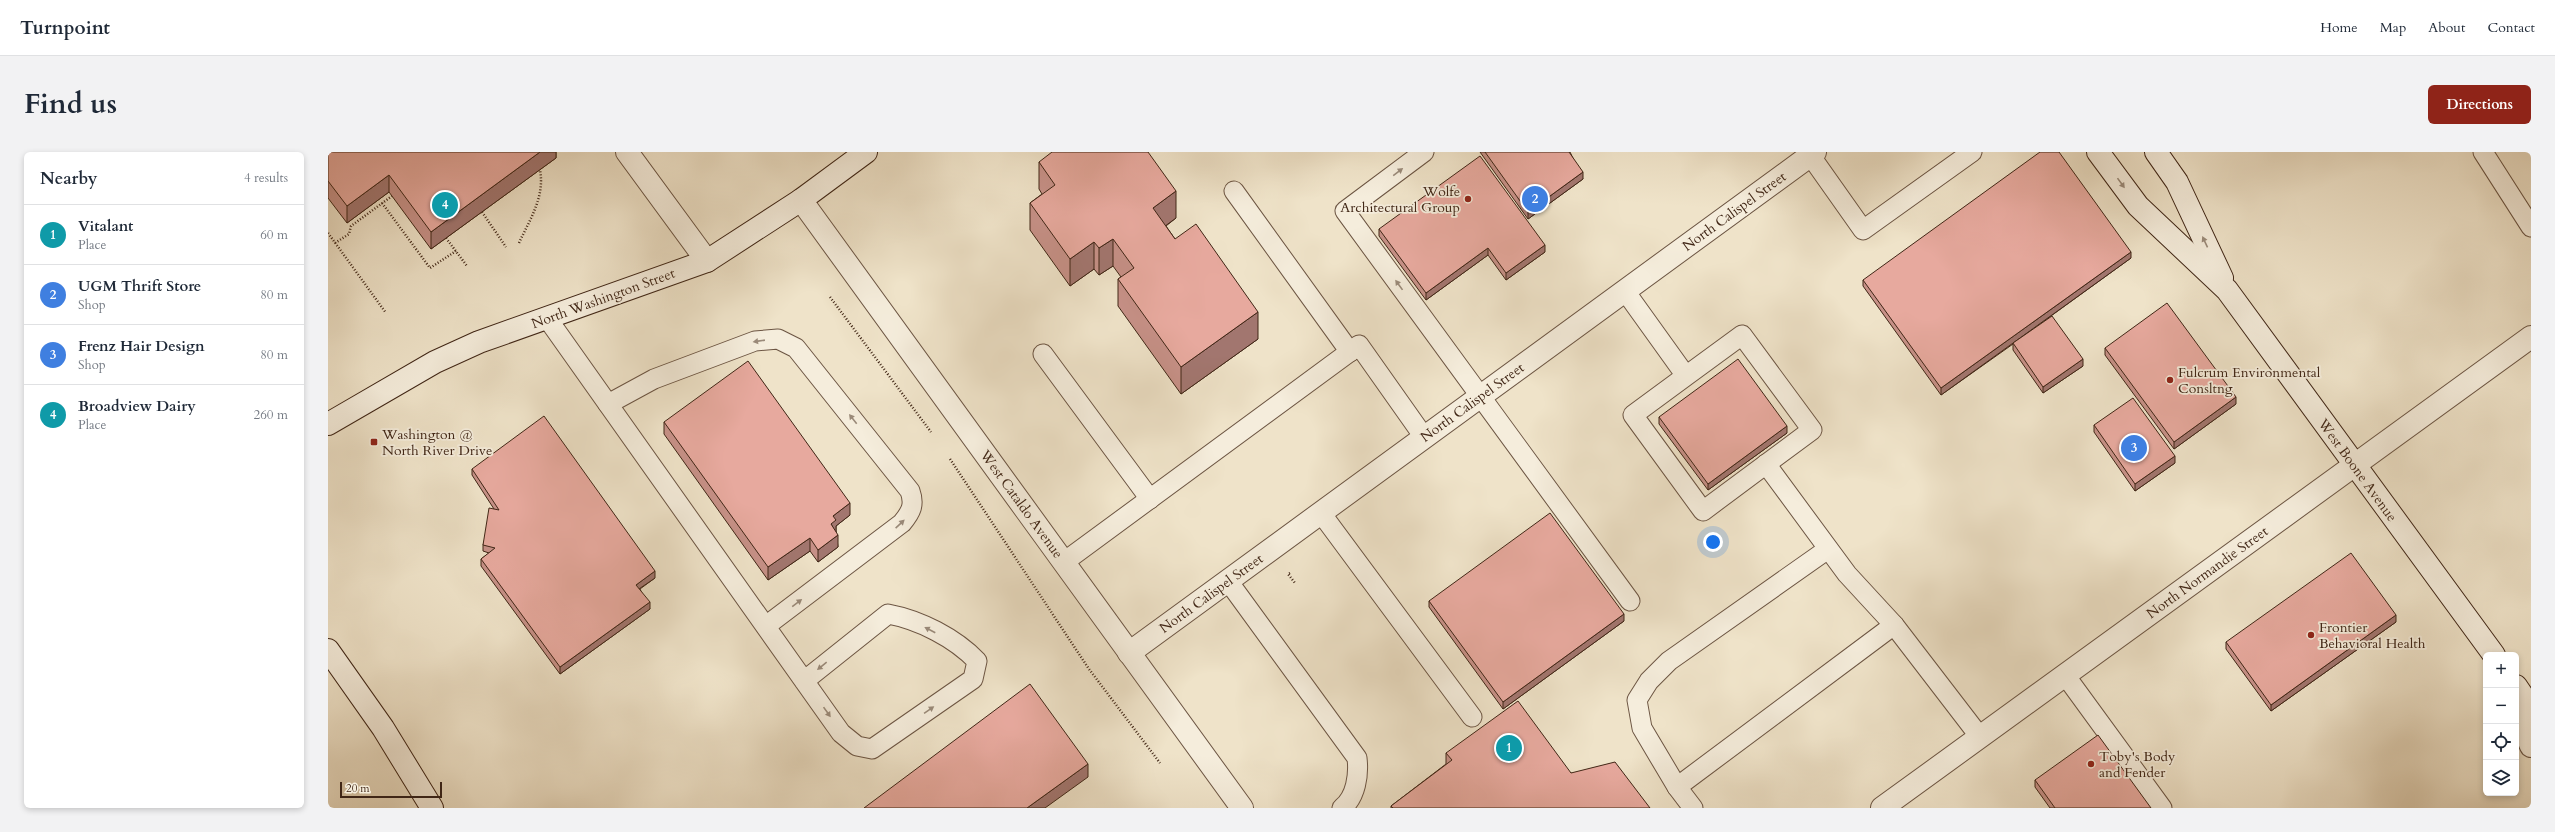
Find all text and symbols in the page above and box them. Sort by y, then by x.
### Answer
text: Turnpoint [20,15,110,41]
text: Home [2320,18,2358,37]
text: Map [2380,18,2406,37]
text: About [2428,18,2465,37]
text: Contact [2487,18,2535,37]
text: Find us [24,85,117,123]
button: Directions [2428,85,2531,124]
text: Nearby [40,167,97,190]
street label: North Calispel Street [1678,167,1791,256]
one-way arrow [1392,168,1403,176]
text: 4 results [244,169,288,187]
one-way arrow [2117,178,2126,189]
place label: Wolfe Architectural Group [1340,182,1460,217]
pin: 2 [1522,184,1548,214]
pin: 4 [432,190,458,220]
marker: Wolfe Architectural Group [1463,194,1473,204]
text: Vitalant [78,216,133,236]
text: 1 [50,226,56,244]
text: 60 m [260,226,288,244]
text: Place [78,236,106,254]
one-way arrow [2202,237,2208,248]
street label: North Washington Street [529,263,678,333]
text: UGM Thrift Store [78,276,201,296]
one-way arrow [1395,280,1403,291]
text: 2 [50,286,56,304]
text: 80 m [260,286,288,304]
text: Shop [78,296,106,314]
text: Frenz Hair Design [78,336,205,356]
one-way arrow [753,338,765,344]
text: 3 [50,346,56,364]
text: 80 m [260,346,288,364]
text: Shop [78,356,106,374]
street label: North Calispel Street [1416,358,1529,447]
place label: Fulcrum Environmental Consltng [2178,363,2321,398]
marker: Fulcrum Environmental Consltng [2165,375,2175,385]
text: Broadview Dairy [78,396,196,416]
text: 4 [50,406,56,424]
text: 260 m [254,406,288,424]
one-way arrow [848,414,857,425]
street label: West Boone Avenue [2313,414,2401,526]
text: Place [78,416,106,434]
place label: Washington @ North River Drive [381,425,492,460]
pin: 3 [2121,433,2147,463]
marker: Washington @ North River Drive [369,437,379,447]
street label: West Cataldo Avenue [975,445,1067,562]
one-way arrow [895,519,905,529]
street label: North Normandie Street [2143,521,2272,623]
your location [1703,532,1723,552]
street label: North Calispel Street [1155,549,1268,638]
one-way arrow [791,599,802,607]
place label: Frontier Behavioral Health [2319,618,2426,653]
one-way arrow [924,626,936,633]
marker: Frontier Behavioral Health [2306,630,2316,640]
map controls [2483,652,2519,796]
button: + [2483,652,2519,688]
one-way arrow [816,662,827,671]
button: − [2483,688,2519,724]
one-way arrow [923,706,934,714]
one-way arrow [823,707,831,718]
button: locate [2483,724,2519,760]
pin: 1 [1496,733,1522,763]
place label: Toby's Body and Fender [2099,747,2176,782]
marker: Toby's Body and Fender [2086,759,2096,769]
button: layers [2483,760,2519,796]
scale bar [340,780,442,799]
text: 20 m [346,781,370,796]

